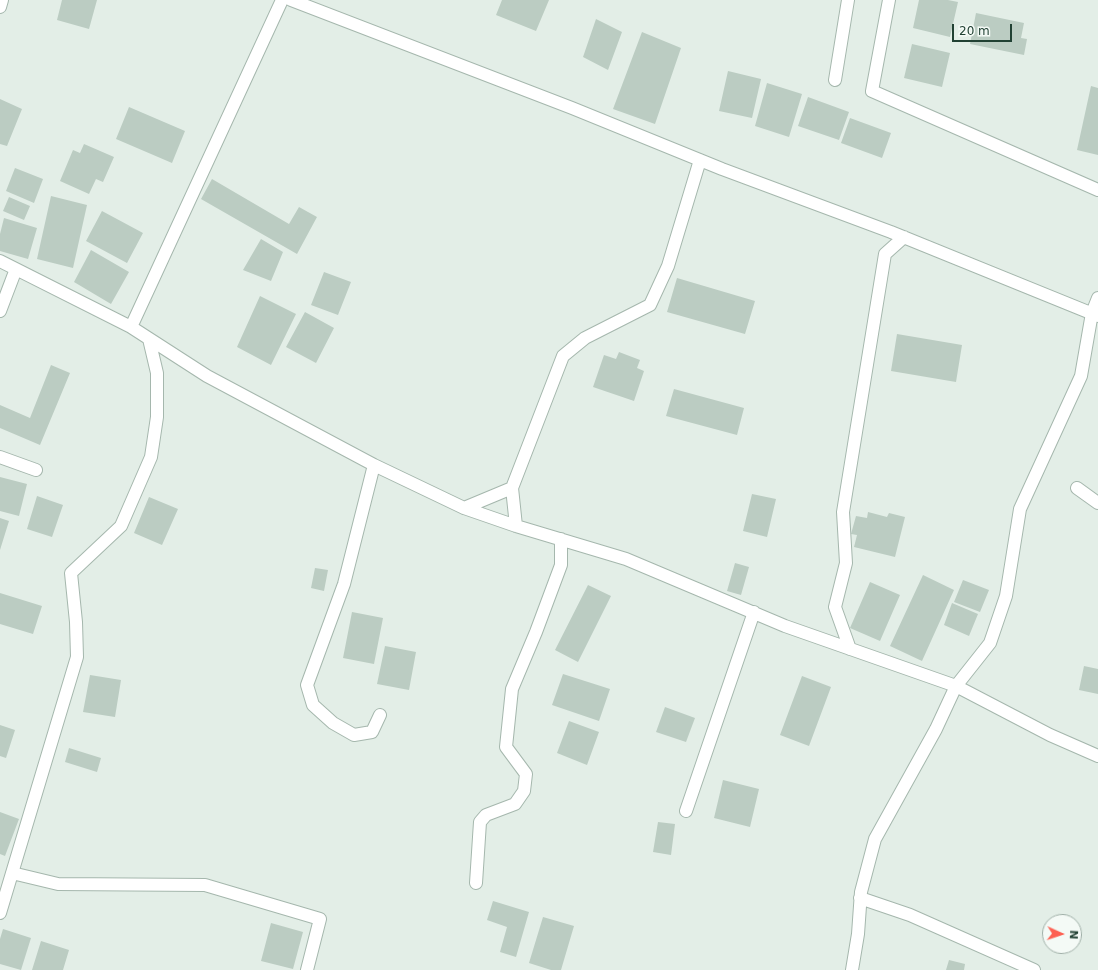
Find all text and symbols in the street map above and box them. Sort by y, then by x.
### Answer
scale bar [954,16,1014,42]
text: 20 m [959,24,990,38]
north arrow [1042,914,1082,954]
text: N [1067,930,1080,940]

